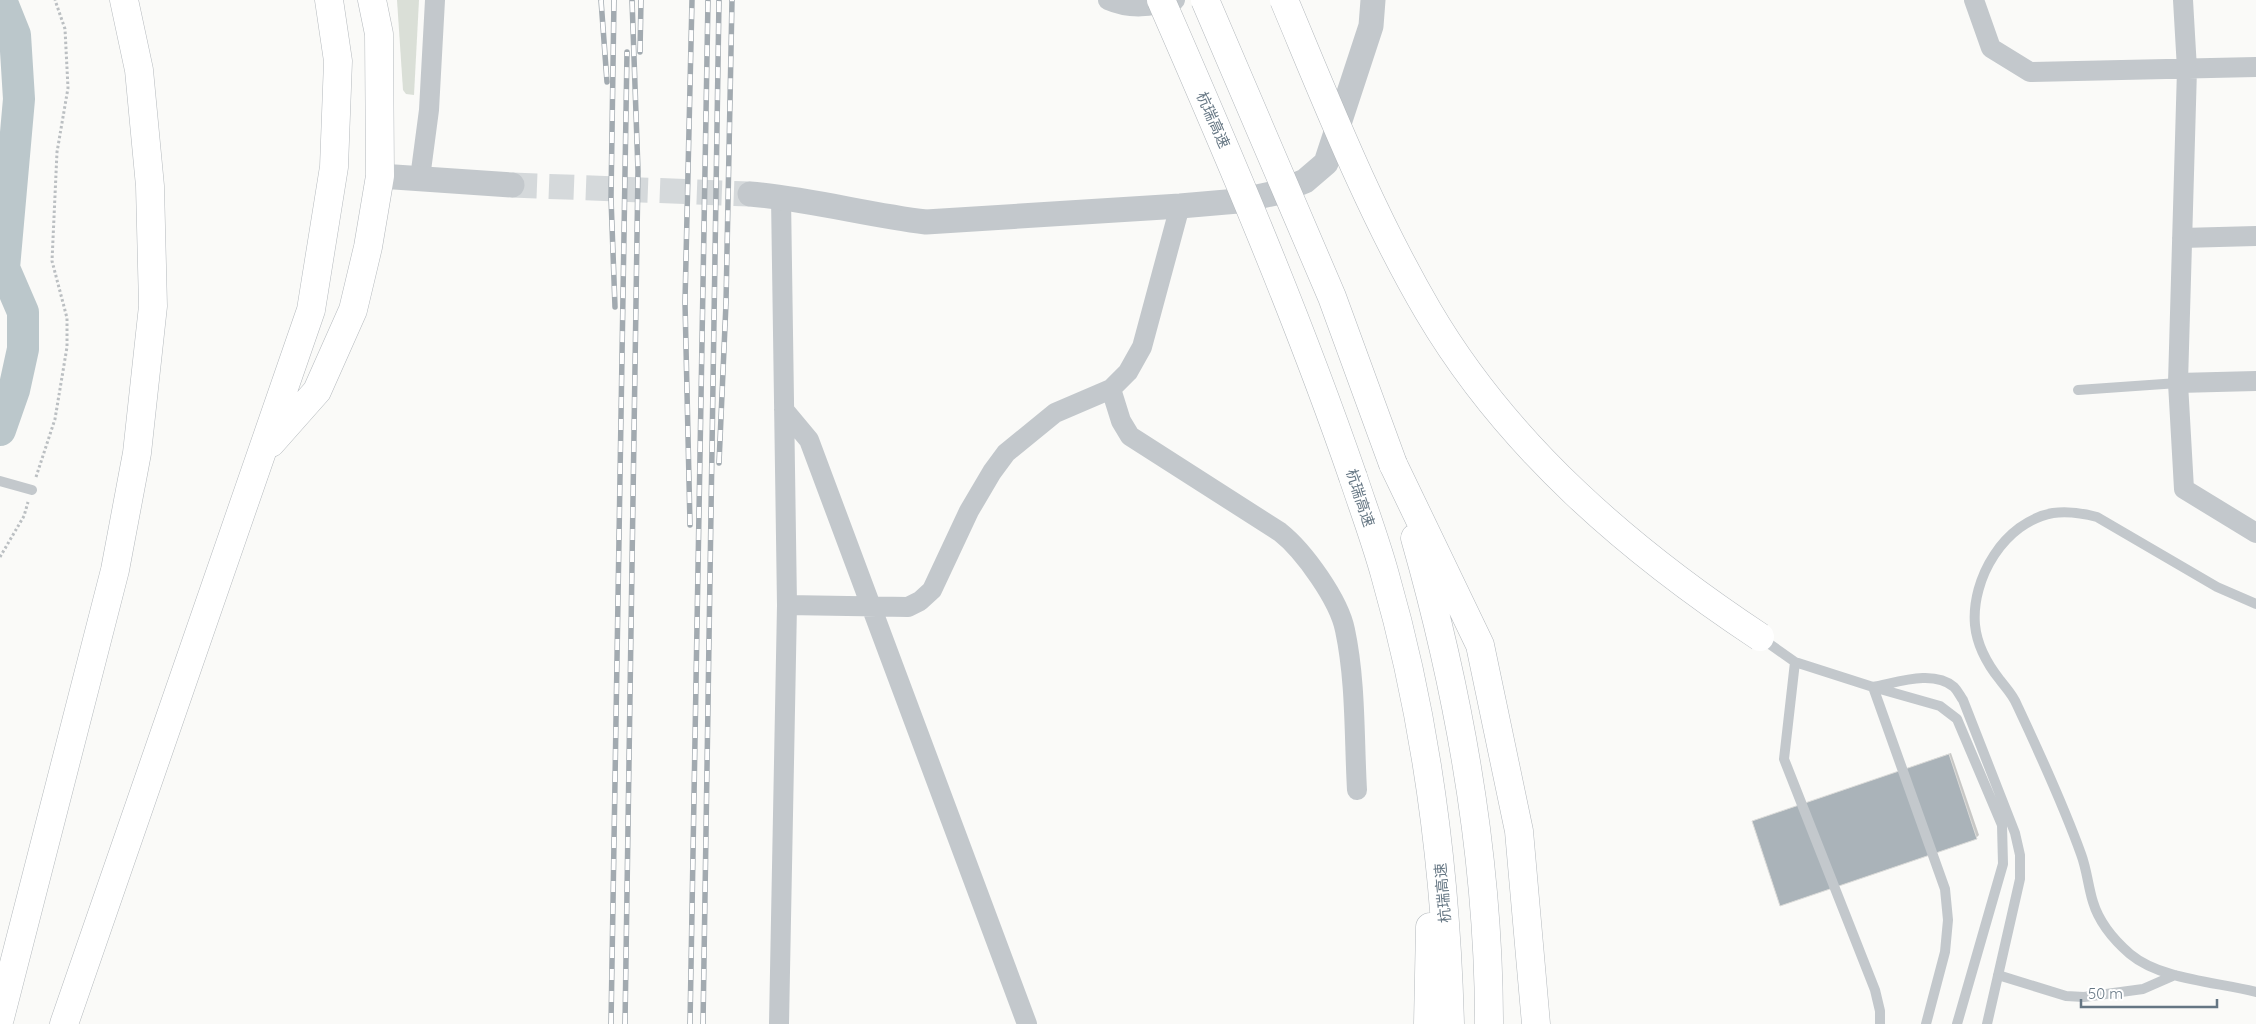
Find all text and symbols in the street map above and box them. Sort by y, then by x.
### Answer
street label: 杭瑞高速 [1193,89,1234,151]
street label: 杭瑞高速 [1342,466,1379,529]
street label: 杭瑞高速 [1430,862,1455,924]
scale bar [2081,976,2217,1008]
text: 50 m [2088,984,2123,1003]

